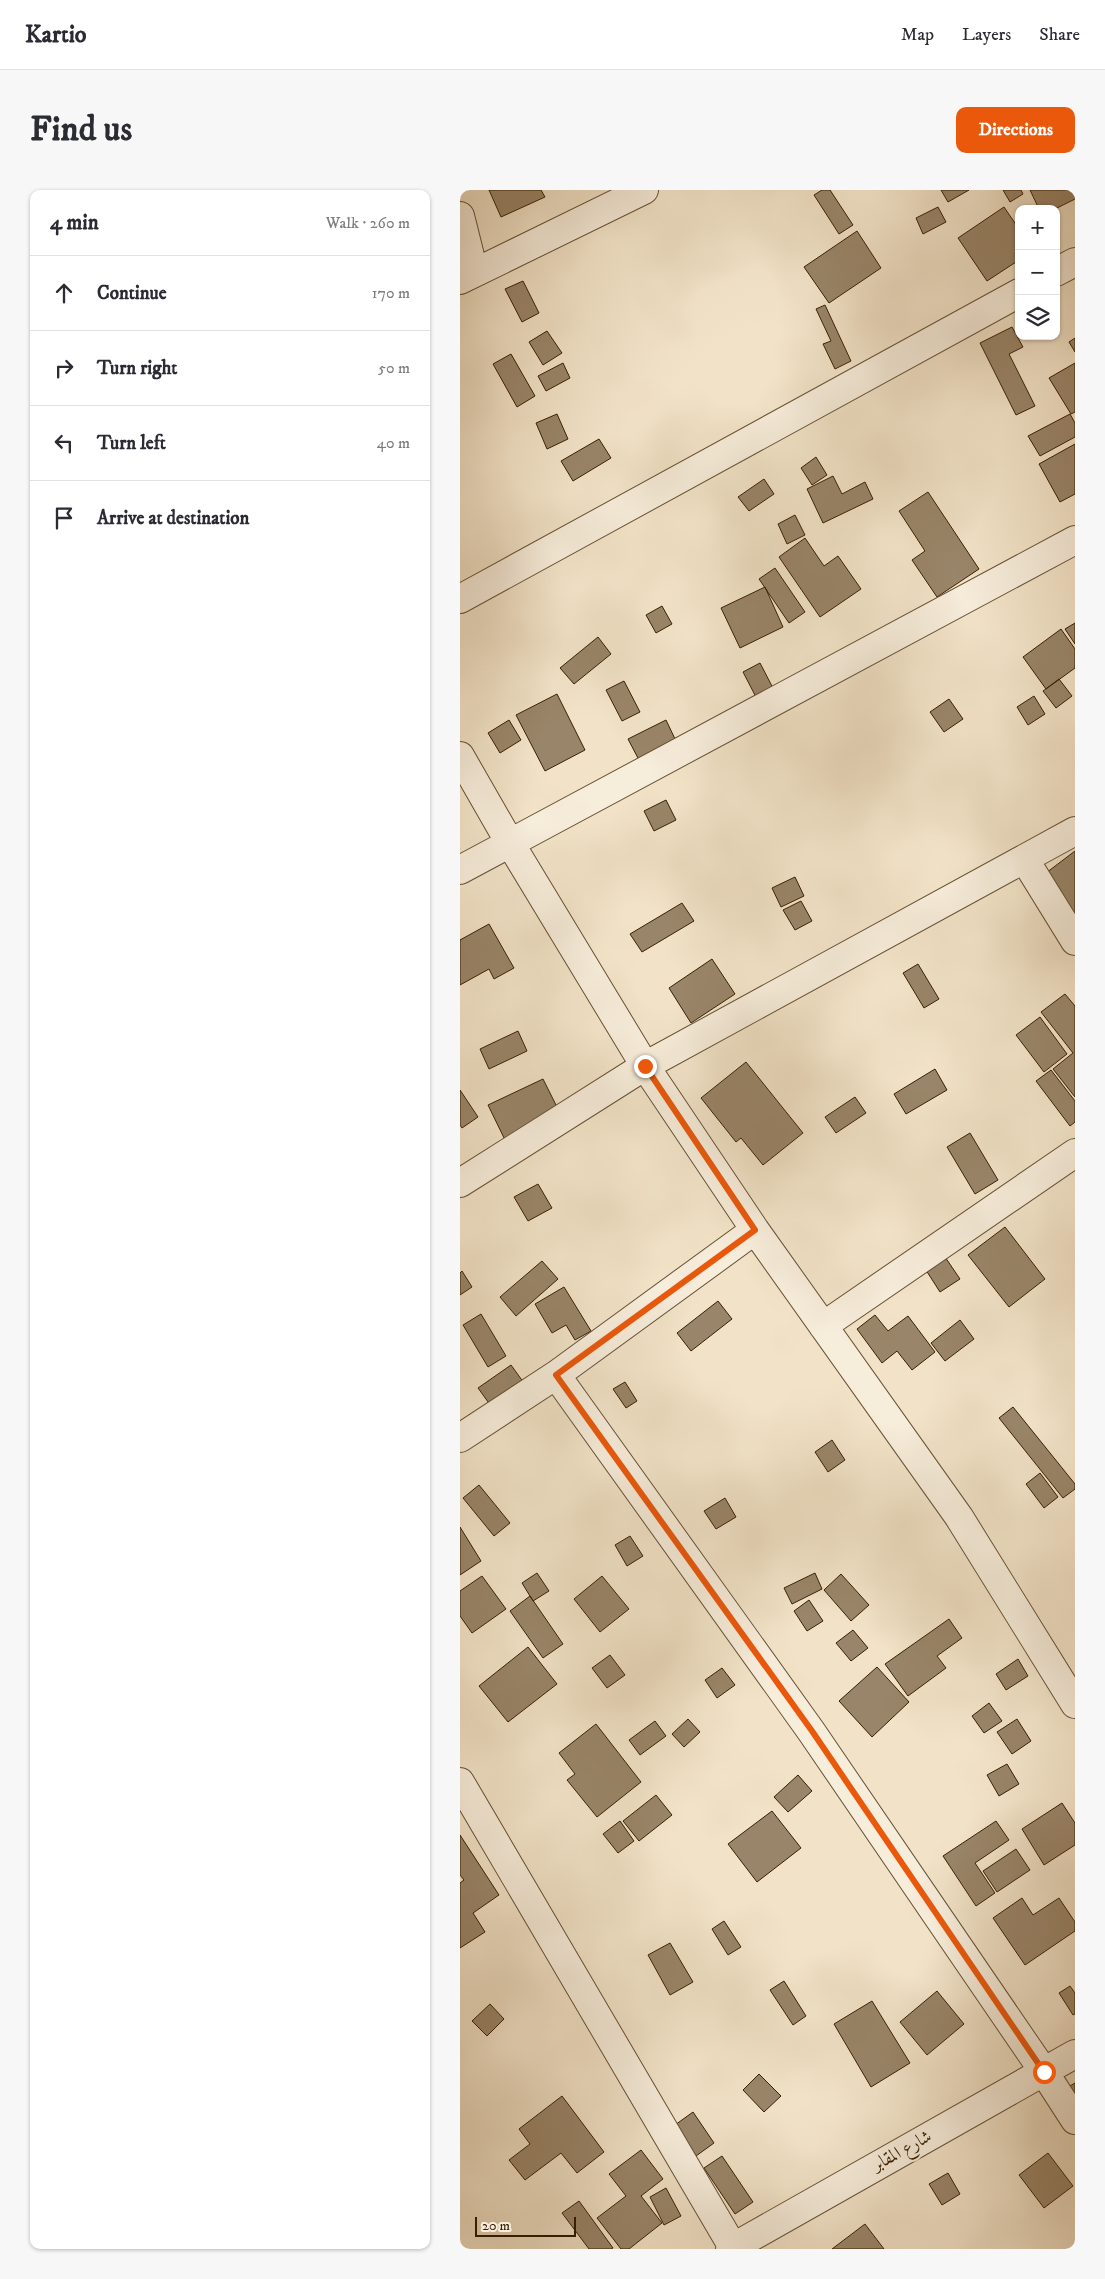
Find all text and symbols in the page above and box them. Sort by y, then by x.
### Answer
text: Kartio [25,20,87,50]
text: Map [901,24,934,46]
text: Layers [962,24,1011,46]
text: Share [1039,24,1080,46]
button: Directions [956,107,1075,153]
text: Find us [30,108,132,152]
map controls [1015,205,1060,340]
button: + [1015,205,1060,250]
text: 4 min [50,210,99,236]
text: Walk · 260 m [326,213,410,233]
button: − [1015,250,1060,295]
icon: ahead [50,279,78,307]
text: Continue [97,282,167,305]
text: 170 m [372,283,410,303]
button: layers [1015,295,1060,340]
icon: right [50,354,78,382]
text: Turn right [97,357,177,380]
text: 50 m [378,358,410,378]
icon: left [50,429,78,457]
text: Turn left [97,432,166,455]
text: 40 m [377,433,410,453]
icon: arrive [50,504,78,532]
text: Arrive at destination [97,507,249,530]
route end [634,1055,657,1078]
route start [1033,2061,1056,2084]
street label: شارع المقابر [867,2126,937,2180]
scale bar [475,2214,576,2237]
text: 20 m [482,2217,510,2235]

